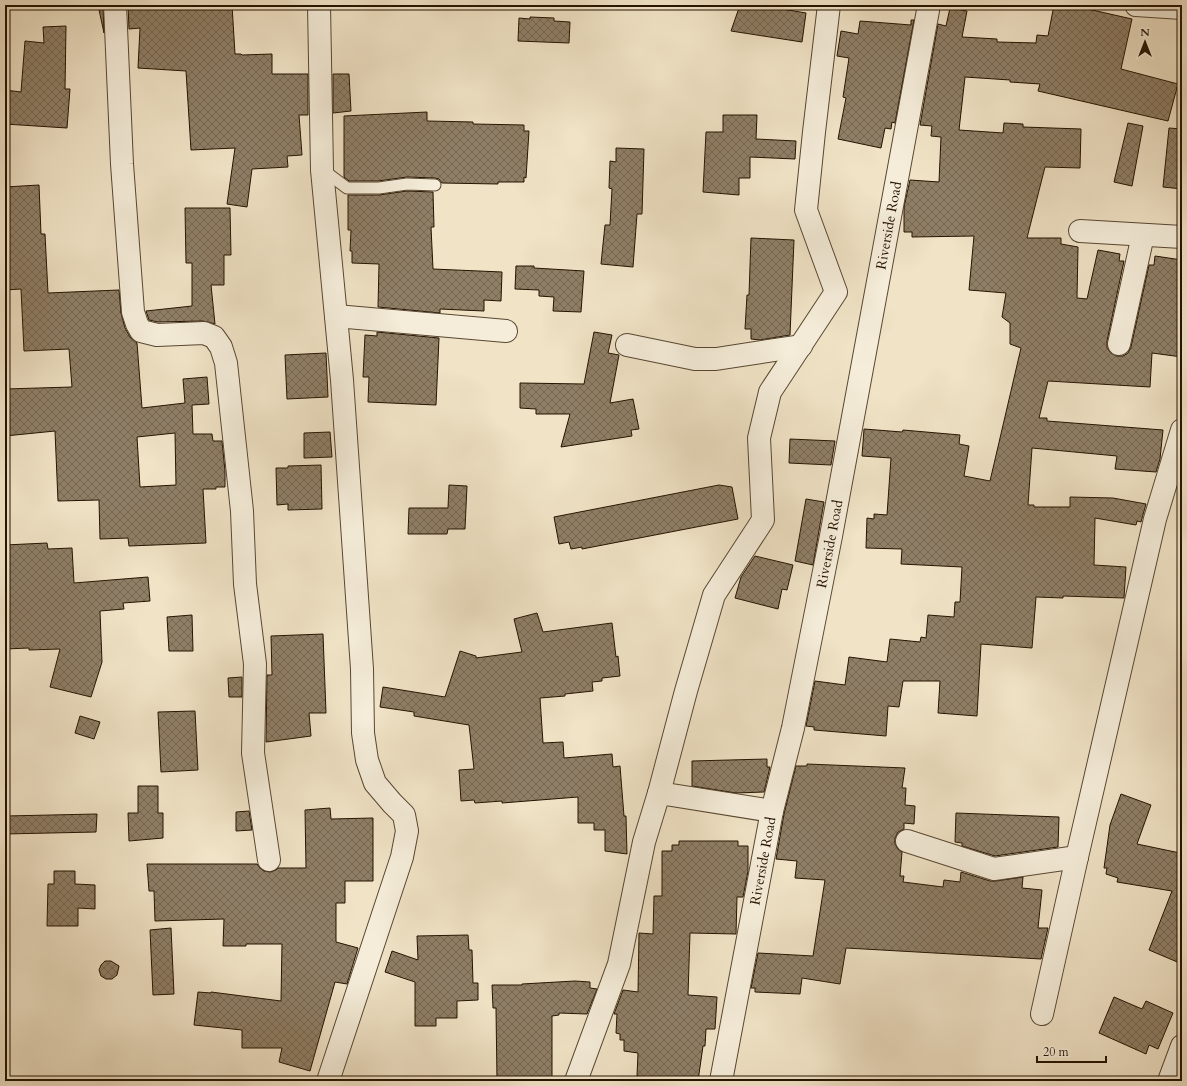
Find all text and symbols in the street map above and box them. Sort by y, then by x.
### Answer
north arrow [1125,22,1165,62]
text: N [1140,25,1150,40]
street label: Riverside Road [871,179,906,271]
street label: Riverside Road [811,498,847,590]
street label: Riverside Road [745,815,780,906]
scale bar [1037,1038,1106,1064]
text: 20 m [1043,1044,1070,1060]

